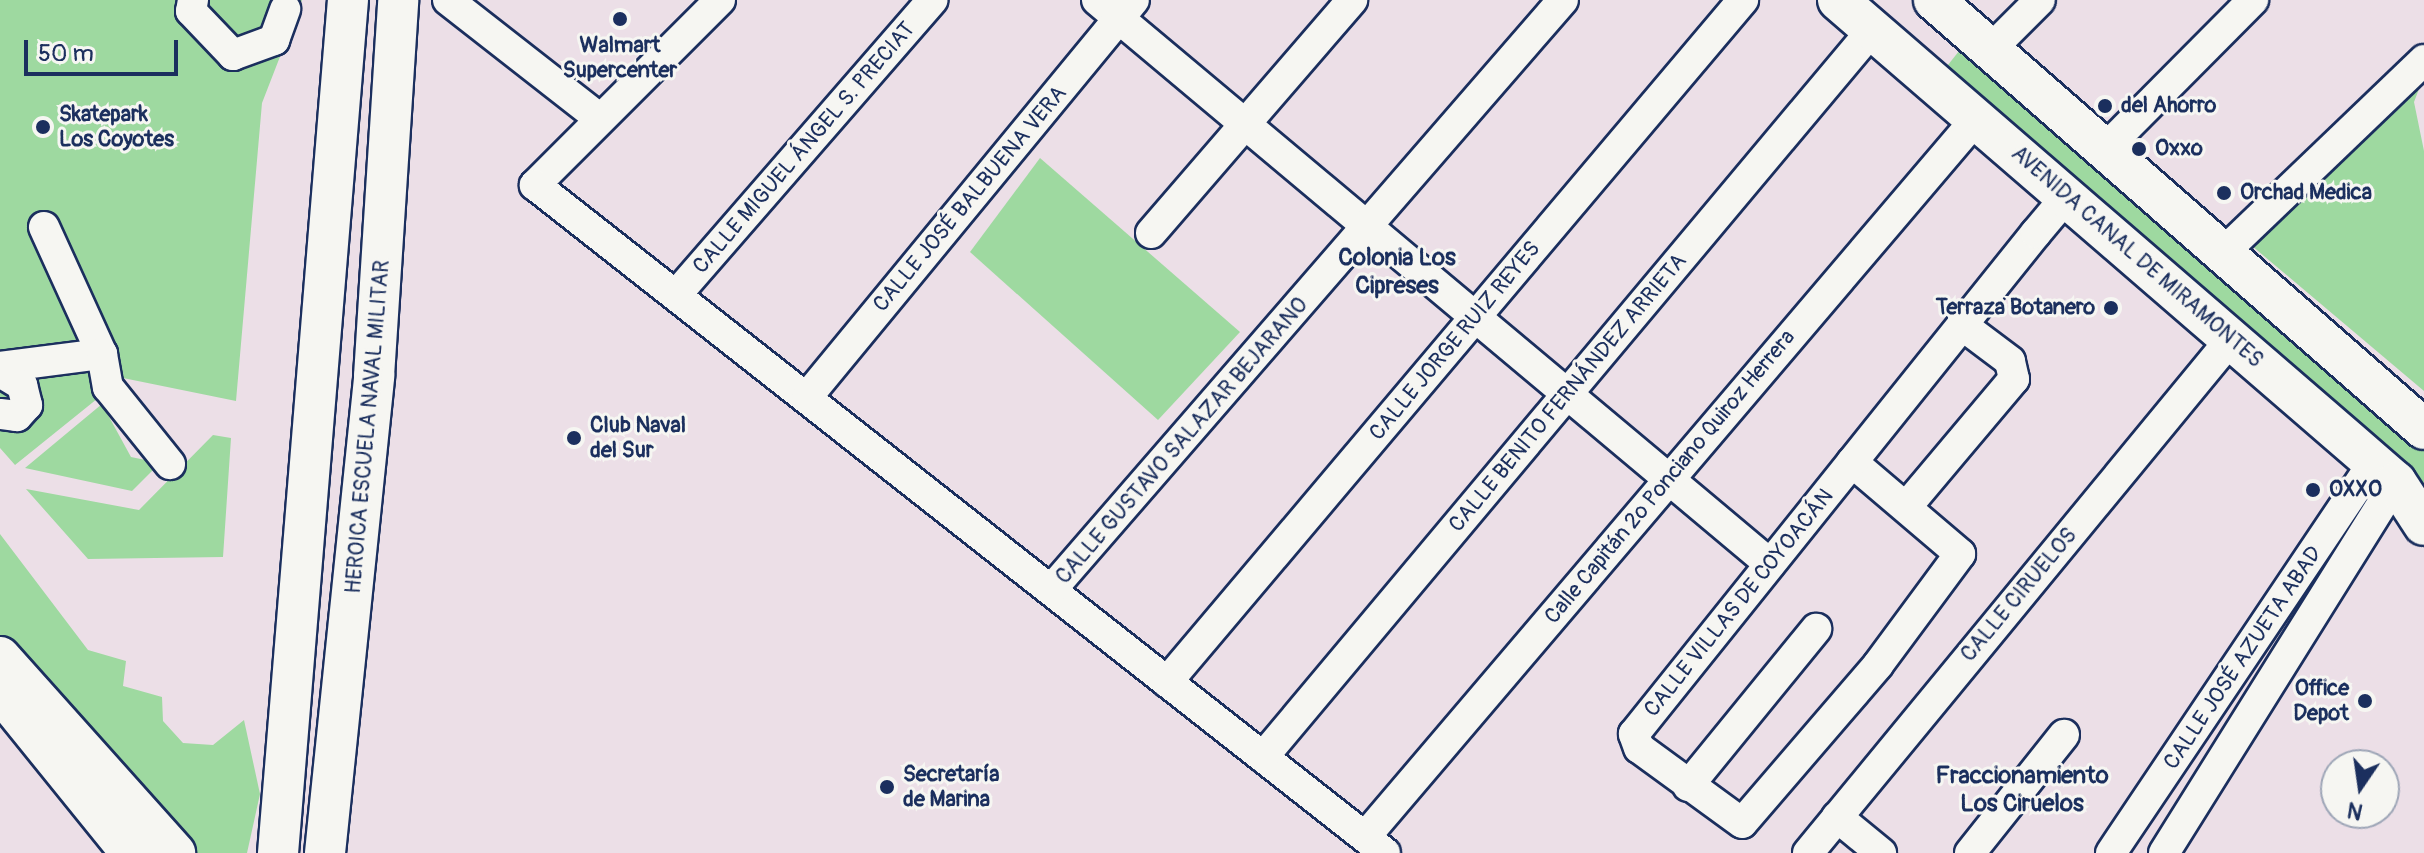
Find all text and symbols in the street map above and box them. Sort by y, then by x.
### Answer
marker: Walmart Supercenter [611,10,629,28]
street label: CALLE MIGUEL ÁNGEL S. PRECIAT [687,17,921,279]
scale bar [28,24,182,74]
place label: Walmart Supercenter [563,32,677,84]
text: 50 m [38,39,94,68]
street label: CALLE JOSÉ BALBUENA VERA [868,81,1072,317]
place label: del Ahorro [2121,93,2216,119]
marker: del Ahorro [2096,97,2114,115]
place label: Skatepark Los Coyotes [59,101,174,152]
marker: Skatepark Los Coyotes [34,118,52,136]
place label: Oxxo [2155,136,2203,162]
street label: AVENIDA CANAL DE MIRAMONTES [2006,140,2268,374]
marker: Oxxo [2130,140,2148,158]
place label: Orchad Medica [2240,180,2372,206]
marker: Orchad Medica [2215,184,2233,202]
street label: CALLE JORGE RUIZ REYES [1364,236,1546,446]
district label: Colonia Los Cipreses [1338,244,1456,300]
street label: CALLE BENITO FERNÁNDEZ ARRIETA [1444,248,1692,538]
street label: HEROICA ESCUELA NAVAL MILITAR [340,259,396,595]
street label: CALLE GUSTAVO SALAZAR BEJARANO [1050,292,1314,590]
place label: Terraza Botanero [1936,295,2095,321]
marker: Terraza Botanero [2102,299,2120,317]
street label: Calle Capitán 2º Ponciano Quiroz Herrera [1539,325,1801,629]
place label: Club Naval del Sur [590,412,686,464]
marker: Club Naval del Sur [565,429,583,447]
place label: OXXO [2329,477,2382,503]
marker: OXXO [2304,481,2322,499]
street label: CALLE VILLAS DE COYOACÁN [1639,484,1839,722]
street label: CALLE CIRUELOS [1955,523,2083,667]
street label: CALLE JOSÉ AZUETA ABAD [2158,541,2328,775]
place label: Office Depot [2293,675,2349,726]
marker: Office Depot [2356,692,2374,710]
north arrow [2320,749,2400,829]
place label: Secretaría de Marina [903,761,999,812]
district label: Fraccionamiento Los Ciruelos [1935,762,2109,818]
marker: Secretaría de Marina [878,778,896,796]
text: N [2345,795,2365,826]

